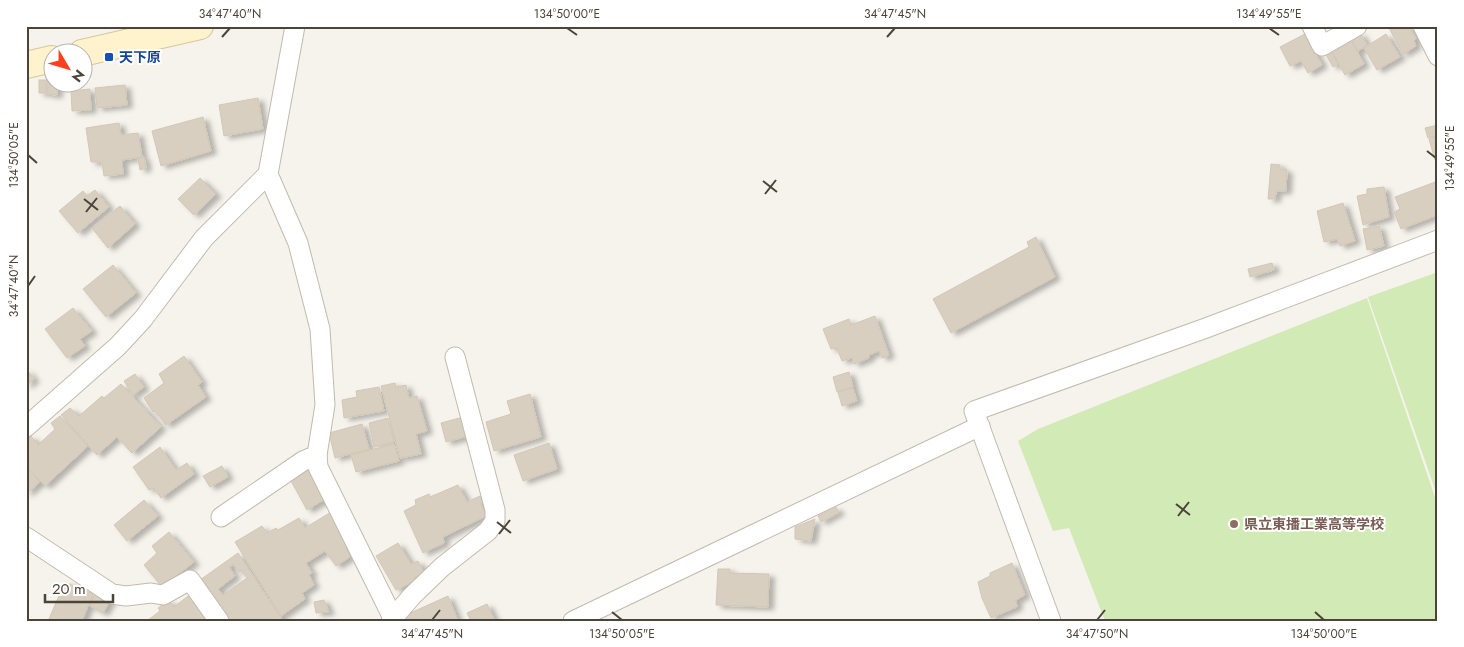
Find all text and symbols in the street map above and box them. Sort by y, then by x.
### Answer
text: 34°47'40"N [199,5,261,23]
text: 134°50'00"E [534,5,600,23]
text: 34°47'45"N [864,5,926,23]
text: 134°49'55"E [1236,5,1302,23]
north arrow [42,42,92,92]
place label: 天下原 [119,47,161,67]
marker: 天下原 [103,51,115,63]
text: N [67,65,90,87]
text: 134°50'05"E [5,122,23,188]
text: 134°49'55"E [1441,125,1459,191]
text: 34°47'40"N [5,255,23,317]
place label: 県立東播工業高等学校 [1244,514,1384,534]
marker: 県立東播工業高等学校 [1228,518,1240,530]
scale bar [45,572,112,604]
text: 20 m [52,578,86,600]
text: 34°47'45"N [401,625,463,643]
text: 134°50'05"E [589,625,655,643]
text: 34°47'50"N [1066,625,1128,643]
text: 134°50'00"E [1291,625,1357,643]

